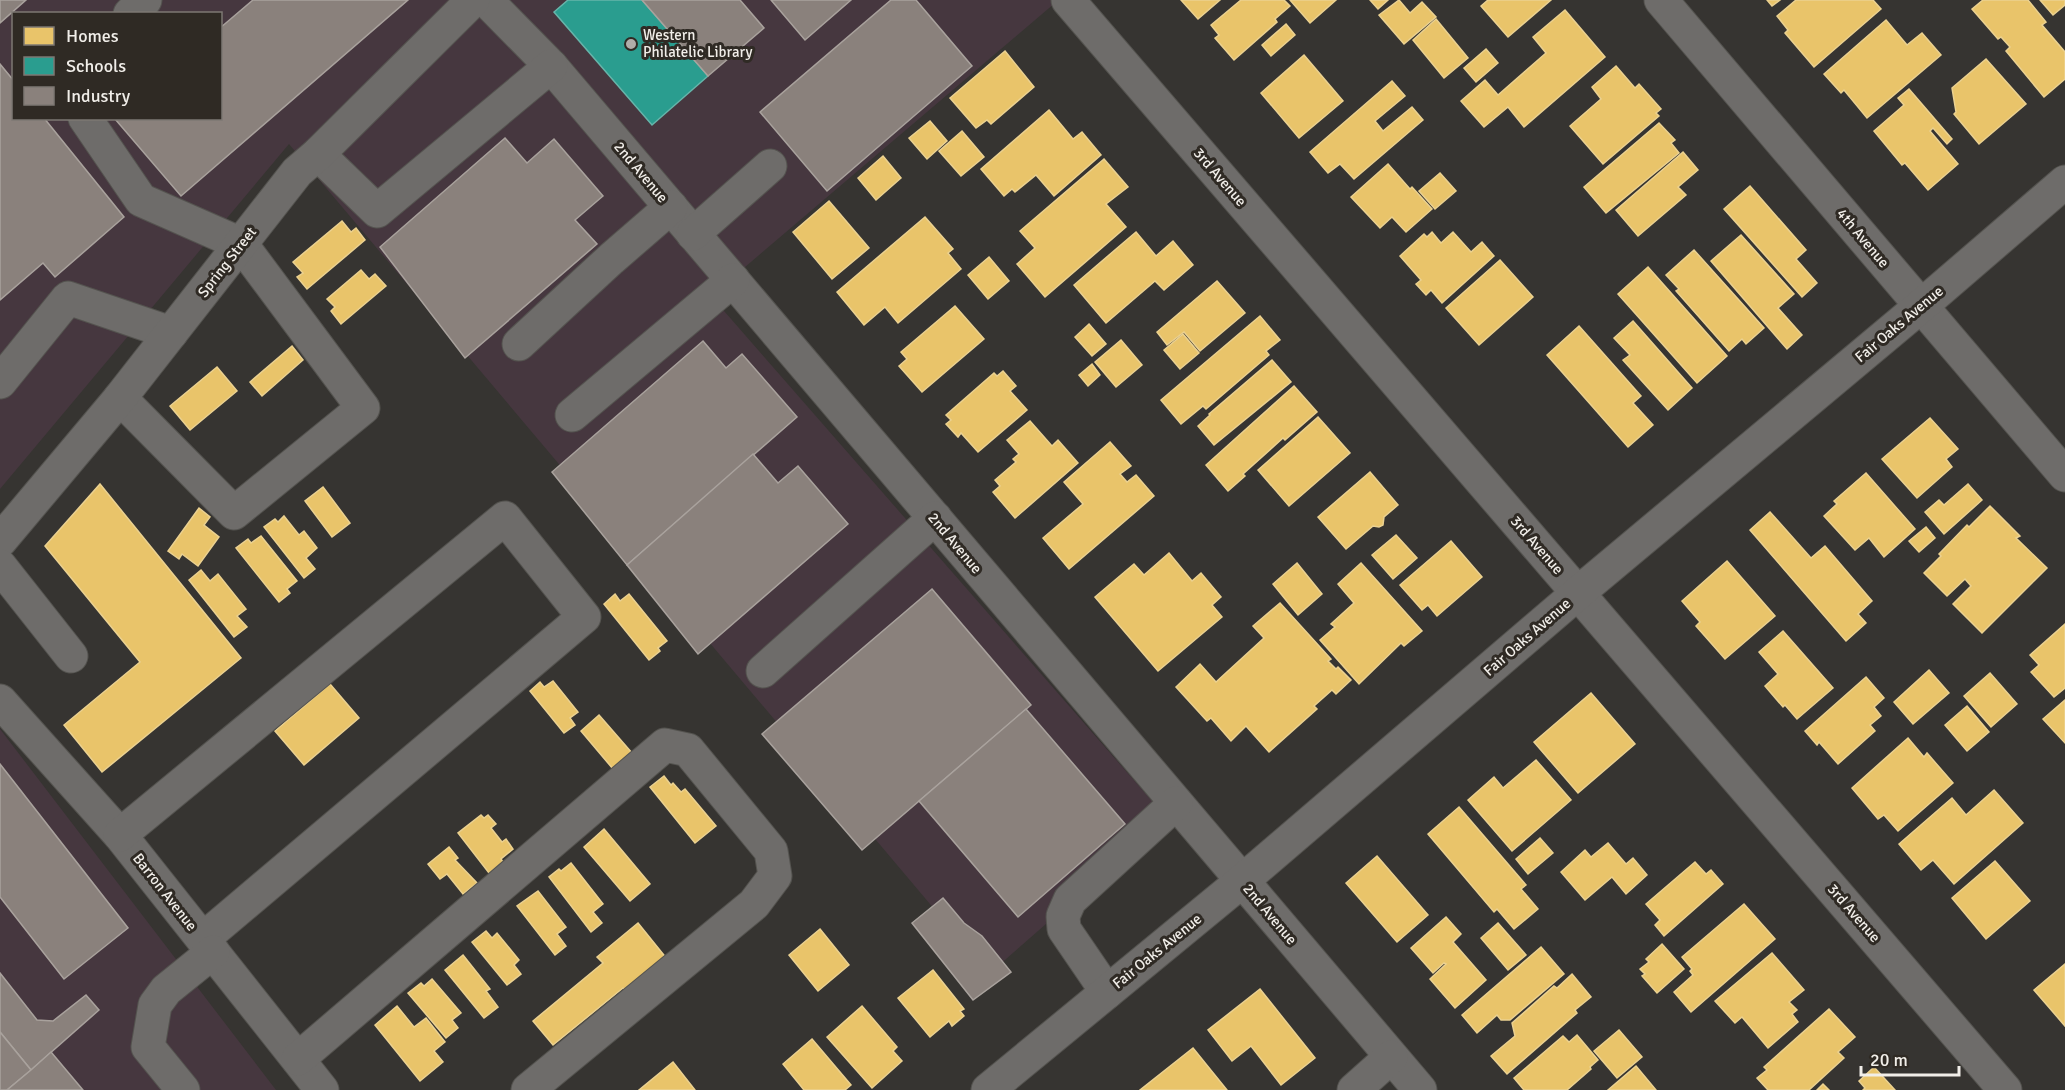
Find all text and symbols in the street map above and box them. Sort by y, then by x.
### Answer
legend [12,12,222,120]
text: Homes [66,25,119,47]
place label: Western Philatelic Library [643,26,752,61]
marker: Western Philatelic Library [624,37,638,51]
text: Schools [66,55,126,77]
text: Industry [66,85,131,107]
street label: 2nd Avenue [610,138,672,206]
street label: 3rd Avenue [1190,144,1250,210]
street label: 4th Avenue [1833,205,1893,271]
street label: Spring Street [194,223,260,301]
street label: Fair Oaks Avenue [1851,282,1947,366]
street label: 2nd Avenue [924,509,986,577]
street label: 3rd Avenue [1507,512,1567,578]
street label: Fair Oaks Avenue [1480,594,1574,680]
street label: Barron Avenue [129,850,201,934]
street label: 2nd Avenue [1239,880,1301,948]
street label: 3rd Avenue [1824,880,1884,946]
street label: Fair Oaks Avenue [1109,910,1205,992]
scale bar [1861,1039,1958,1077]
text: 20 m [1870,1049,1908,1071]

